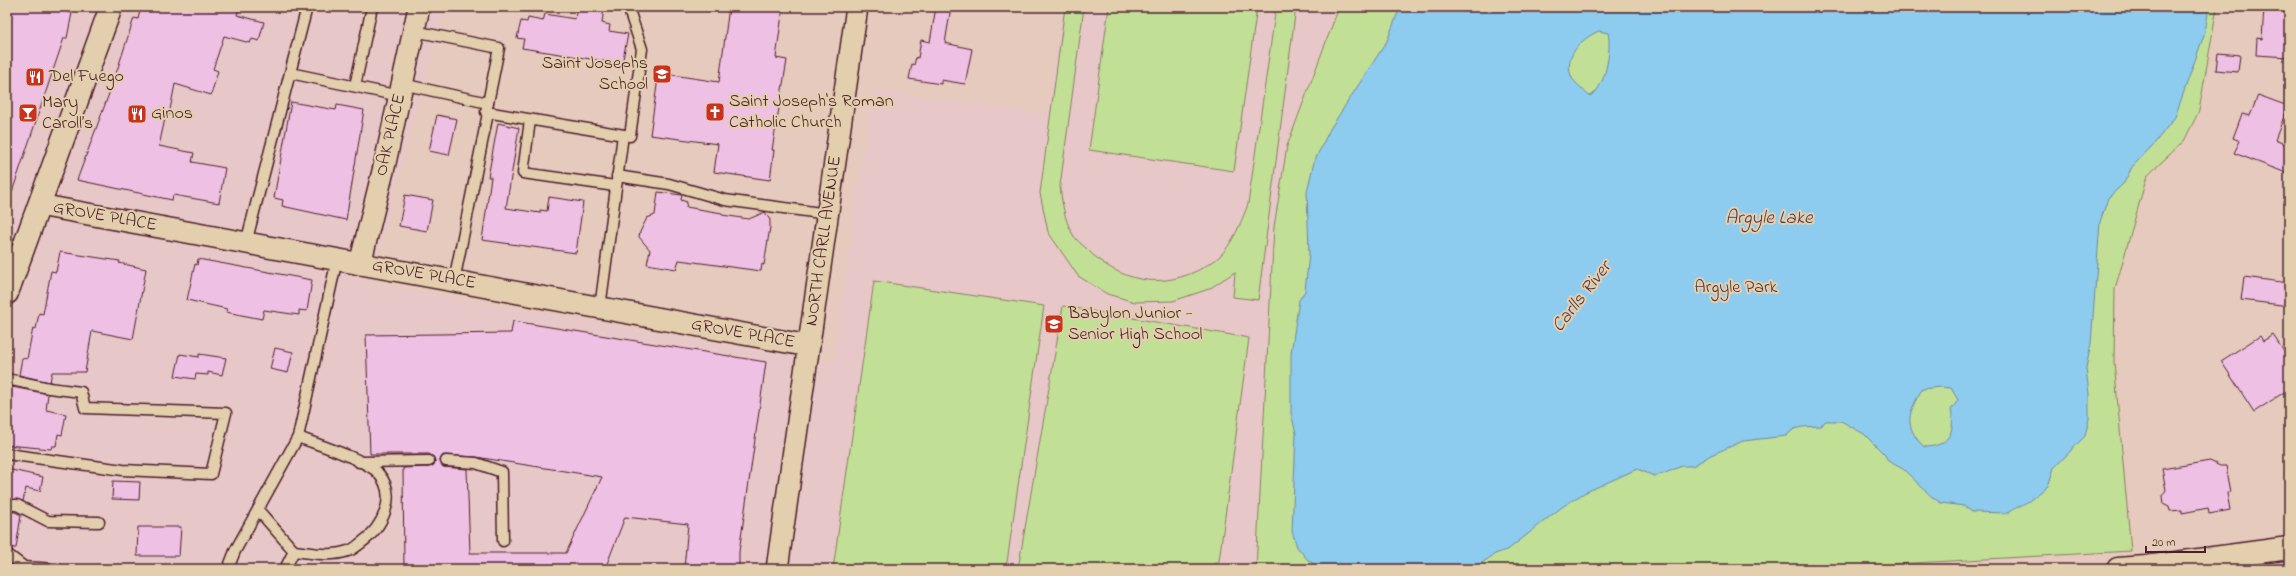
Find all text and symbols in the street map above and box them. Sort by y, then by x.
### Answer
place label: Saint Josephs School [542,51,648,98]
school or university icon: Saint Josephs School [651,63,673,85]
place label: Del Fuego [48,64,124,91]
restaurant icon: Del Fuego [24,66,46,88]
place label: Saint Joseph's Roman Catholic Church [729,89,894,136]
place label: Mary Caroll’s [42,90,93,137]
street label: OAK PLACE [369,91,413,179]
place label: Ginos [151,101,193,127]
church icon: Saint Joseph's Roman Catholic Church [704,101,726,123]
bar icon: Mary Caroll’s [17,102,39,124]
restaurant icon: Ginos [126,103,148,125]
street label: NORTH CARLL AVENUE [799,154,849,328]
street label: GROVE PLACE [51,195,159,239]
water label: Argyle Lake [1725,205,1814,233]
street label: GROVE PLACE [370,253,478,297]
water label: Carlls River [1546,254,1620,338]
park label: Argyle Park [1695,275,1778,302]
place label: Babylon Junior - Senior High School [1067,301,1203,349]
street label: GROVE PLACE [689,312,797,356]
school or university icon: Babylon Junior - Senior High School [1043,313,1065,335]
scale bar [2146,528,2205,554]
text: 20 m [2152,534,2175,552]

